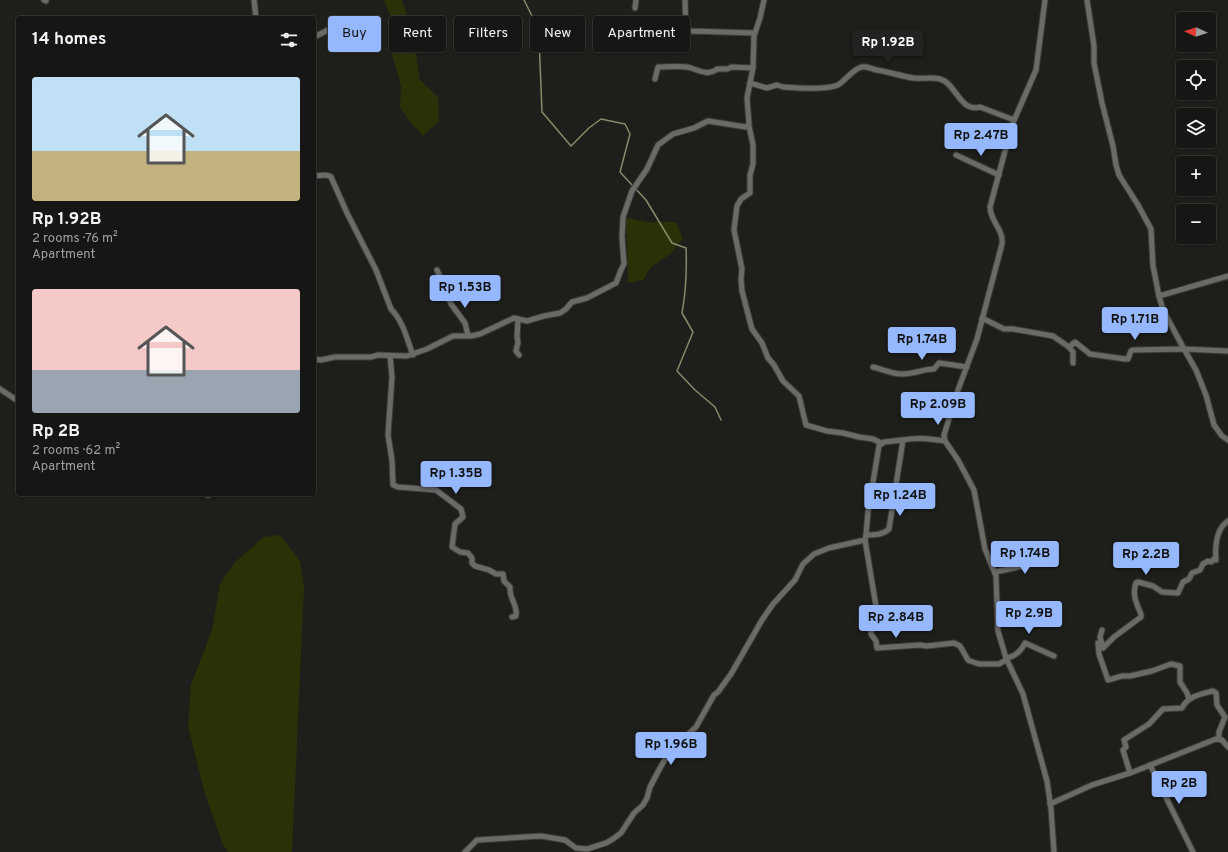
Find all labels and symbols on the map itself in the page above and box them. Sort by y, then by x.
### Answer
north arrow [1176,12,1216,52]
pin: Rp 1.92B [847,30,929,64]
pin: Rp 2.47B [940,123,1022,157]
pin: Rp 1.53B [424,275,506,309]
pin: Rp 1.71B [1094,307,1176,341]
pin: Rp 1.74B [881,327,963,361]
pin: Rp 2.09B [897,392,979,426]
pin: Rp 1.35B [415,461,497,495]
pin: Rp 1.24B [859,483,941,517]
pin: Rp 1.74B [984,541,1066,575]
pin: Rp 2.2B [1109,542,1183,576]
pin: Rp 2.9B [992,601,1066,635]
pin: Rp 2.84B [855,605,937,639]
pin: Rp 1.96B [630,732,712,766]
pin: Rp 2B [1151,771,1207,805]

